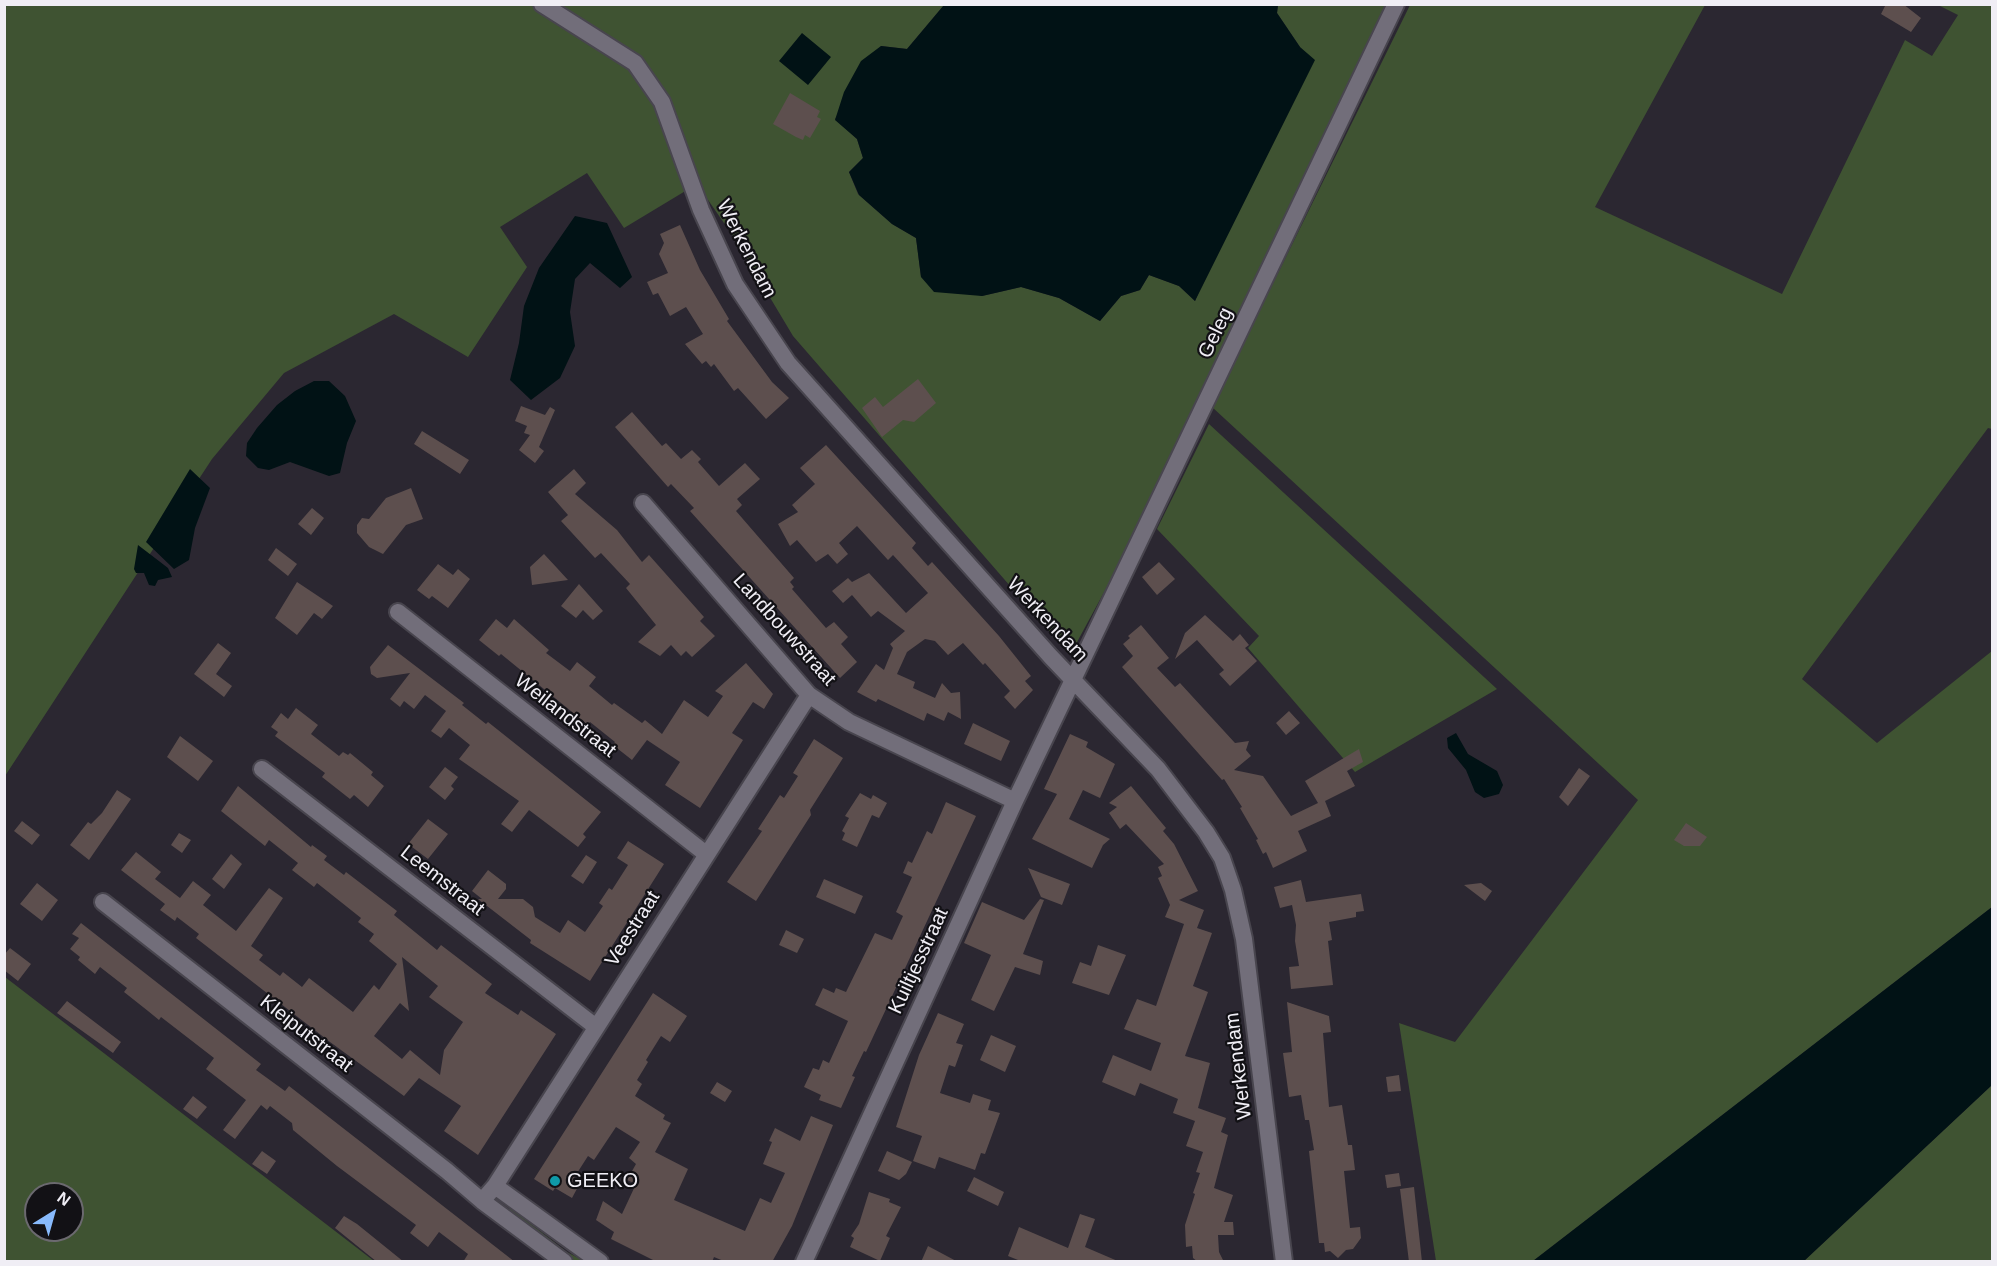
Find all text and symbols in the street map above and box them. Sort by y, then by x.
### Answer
street label: Werkendam [711,196,781,302]
street label: Geleg [1194,304,1238,362]
street label: Landbouwstraat [727,569,841,691]
street label: Werkendam [1002,573,1092,667]
street label: Weilandstraat [510,669,620,763]
street label: Leemstraat [395,841,489,921]
street label: Veestraat [600,887,666,971]
street label: Kuiltjesstraat [884,904,954,1018]
street label: Kleiputstraat [255,990,357,1078]
street label: Werkendam [1221,1011,1257,1121]
place label: GEEKO [567,1169,638,1193]
marker: GEEKO [548,1174,562,1188]
north arrow [24,1182,84,1242]
text: N [54,1189,74,1209]

